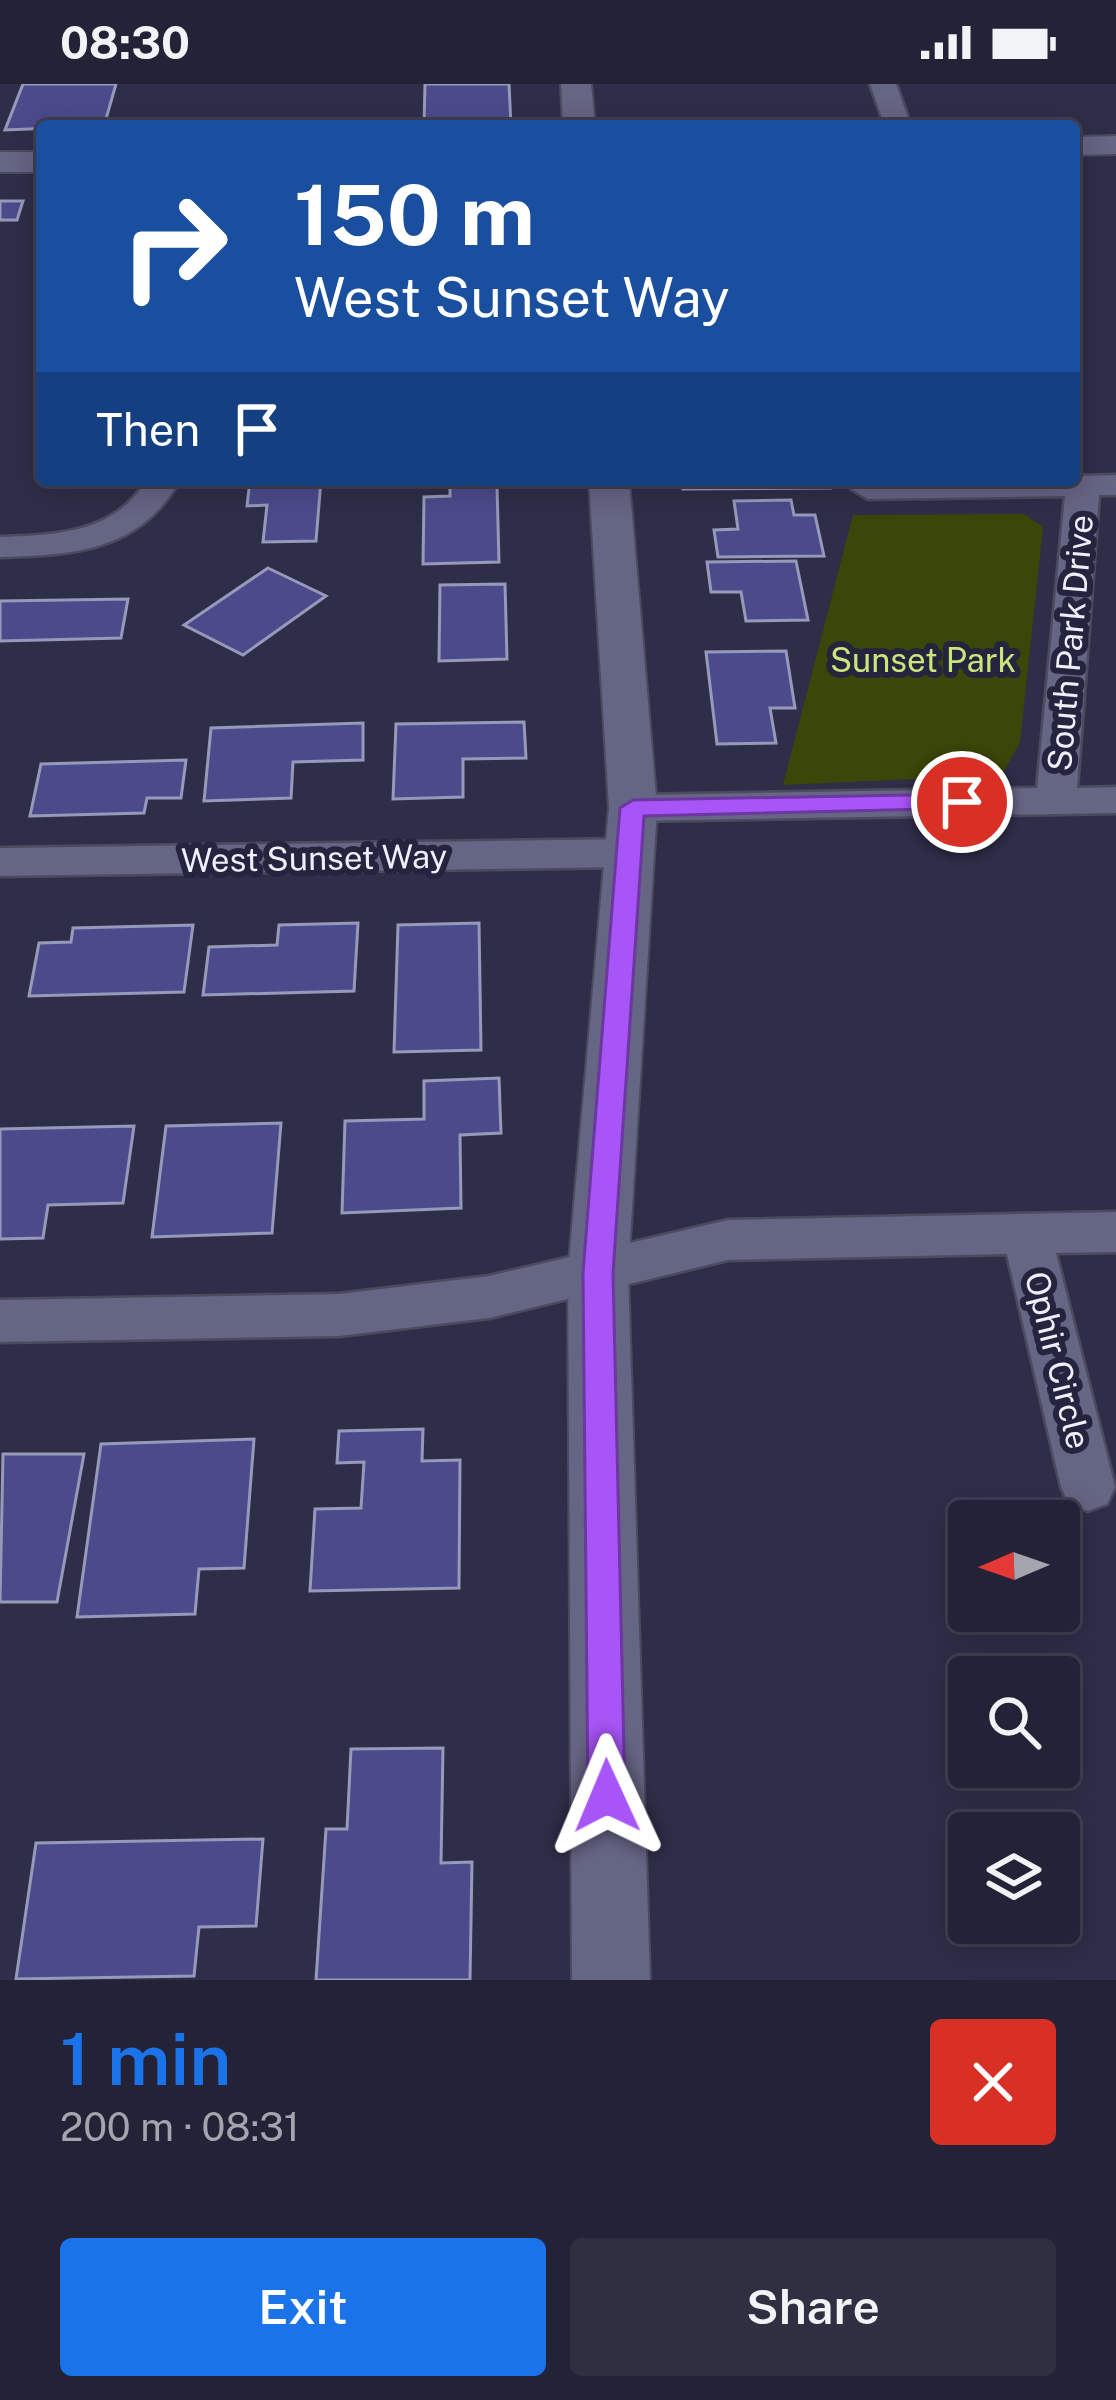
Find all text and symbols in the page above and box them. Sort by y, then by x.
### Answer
text: 08:30 [60,16,190,69]
text: 150 m [294,165,535,264]
icon: right [96,168,252,324]
text: West Sunset Way [294,266,730,329]
icon: arrive [224,396,290,462]
text: Then [96,403,200,456]
street label: South Park Drive [1040,513,1100,773]
park label: Sunset Park [830,641,1016,679]
pin [911,751,1013,853]
icon: arrive [929,769,995,835]
street label: West Sunset Way [181,837,447,879]
street label: Ophir Circle [1018,1267,1098,1453]
north arrow [948,1500,1080,1632]
map controls [948,1500,1080,1944]
button: search [948,1656,1080,1788]
position arrow [544,1733,670,1859]
button: layers [948,1812,1080,1944]
text: 1 min [60,2017,231,2101]
button: close [930,2019,1056,2145]
text: 200 m · 08:31 [60,2104,300,2150]
button: Exit [60,2238,546,2376]
button: Share [570,2238,1056,2376]

